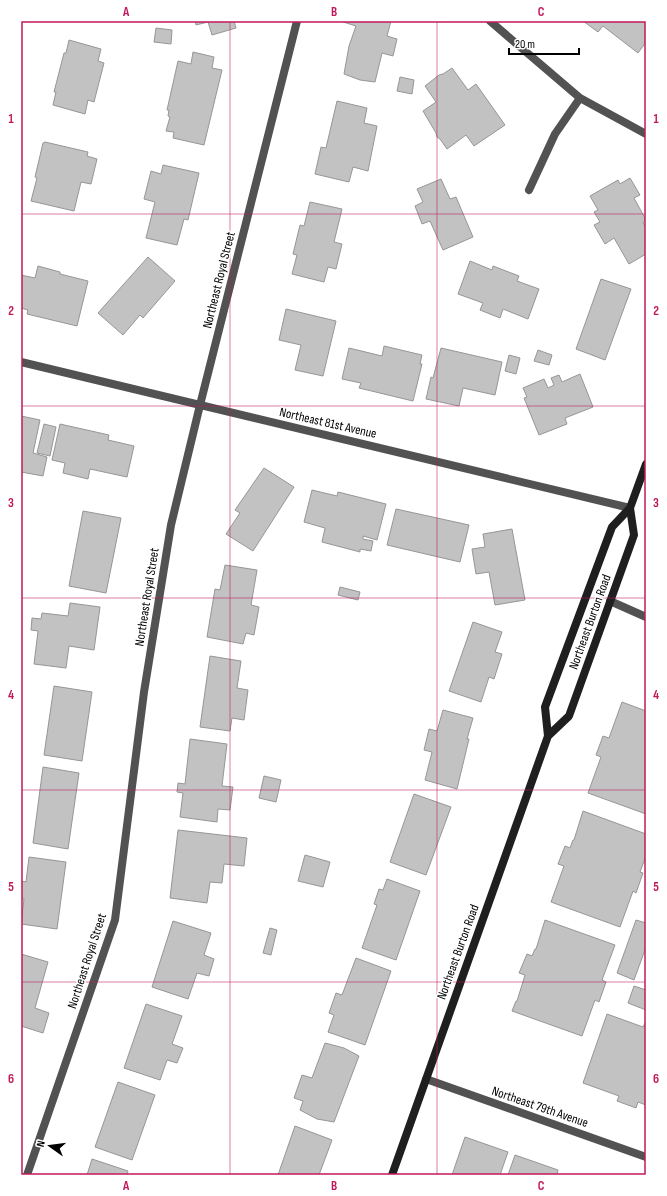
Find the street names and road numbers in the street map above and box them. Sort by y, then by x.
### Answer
street label: Northeast Royal Street [199,230,239,330]
street label: Northeast 81st Avenue [278,404,378,442]
street label: Northeast Royal Street [131,547,163,647]
street label: Northeast Burton Road [565,572,615,672]
street label: Northeast Burton Road [433,902,483,1002]
street label: Northeast Royal Street [64,911,110,1011]
street label: Northeast 79th Avenue [490,1083,590,1131]

